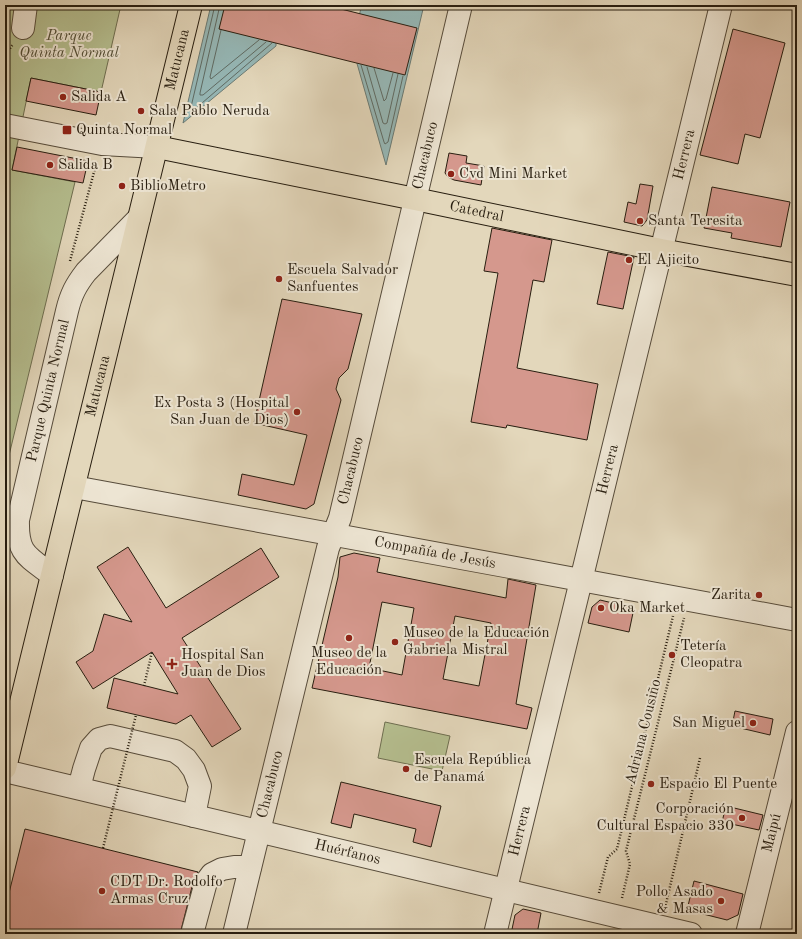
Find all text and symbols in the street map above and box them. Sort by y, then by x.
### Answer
street label: Matucana [163,27,193,92]
park label: Parque Quinta Normal [19,29,119,61]
place label: Salida A [71,90,127,105]
marker: Salida A [58,92,68,102]
place label: Sala Pablo Neruda [149,104,270,119]
marker: Sala Pablo Neruda [136,106,146,116]
street label: Chacabuco [410,120,441,191]
place label: Quinta Normal [76,123,172,138]
marker: Quinta Normal [61,124,73,136]
street label: Herrera [671,127,698,182]
place label: Salida B [58,158,113,173]
marker: Salida B [45,160,55,170]
place label: Cvd Mini Market [459,167,567,182]
marker: Cvd Mini Market [446,169,456,179]
place label: BiblioMetro [130,179,206,194]
marker: BiblioMetro [117,181,127,191]
street label: Catedral [448,199,505,225]
place label: Santa Teresita [648,214,743,229]
marker: Santa Teresita [635,216,645,226]
place label: El Ajicito [637,253,699,268]
marker: El Ajicito [624,255,634,265]
place label: Escuela Salvador Sanfuentes [287,263,398,295]
marker: Escuela Salvador Sanfuentes [274,274,284,284]
street label: Parque Quinta Normal [24,318,72,463]
street label: Matucana [83,353,113,418]
place label: Ex Posta 3 (Hospital San Juan de Dios) [154,396,289,428]
marker: Ex Posta 3 (Hospital San Juan de Dios) [292,407,302,417]
street label: Chacabuco [336,435,366,506]
street label: Herrera [595,442,622,496]
street label: Compañía de Jesús [373,534,497,572]
place label: Zarita [711,588,752,603]
marker: Zarita [754,590,764,600]
place label: Oka Market [609,601,685,616]
marker: Oka Market [596,603,606,613]
place label: Museo de la Educación Gabriela Mistral [403,626,550,658]
marker: Museo de la Educación [344,633,354,643]
marker: Museo de la Educación Gabriela Mistral [390,637,400,647]
place label: Tetería Cleopatra [680,639,743,671]
place label: Museo de la Educación [311,646,388,678]
place label: Hospital San Juan de Dios [181,648,265,680]
marker: Tetería Cleopatra [667,650,677,660]
marker: Hospital San Juan de Dios [166,658,178,670]
street label: Adriana Cousiño [624,678,664,786]
place label: San Miguel [672,716,745,731]
marker: San Miguel [748,718,758,728]
street label: Chacabuco [255,749,286,820]
place label: Escuela República de Panamá [414,753,532,785]
marker: Escuela República de Panamá [401,764,411,774]
place label: Espacio El Puente [659,777,777,792]
marker: Espacio El Puente [646,779,656,789]
place label: Corporación Cultural Espacio 330 [596,802,734,834]
street label: Herrera [507,804,534,858]
street label: Maipú [760,812,784,854]
marker: Corporación Cultural Espacio 330 [737,813,747,823]
street label: Huérfanos [313,837,382,867]
place label: CDT Dr. Rodolfo Armas Cruz [110,875,223,907]
place label: Pollo Asado & Masas [636,885,713,917]
marker: CDT Dr. Rodolfo Armas Cruz [97,886,107,896]
marker: Pollo Asado & Masas [716,896,726,906]

